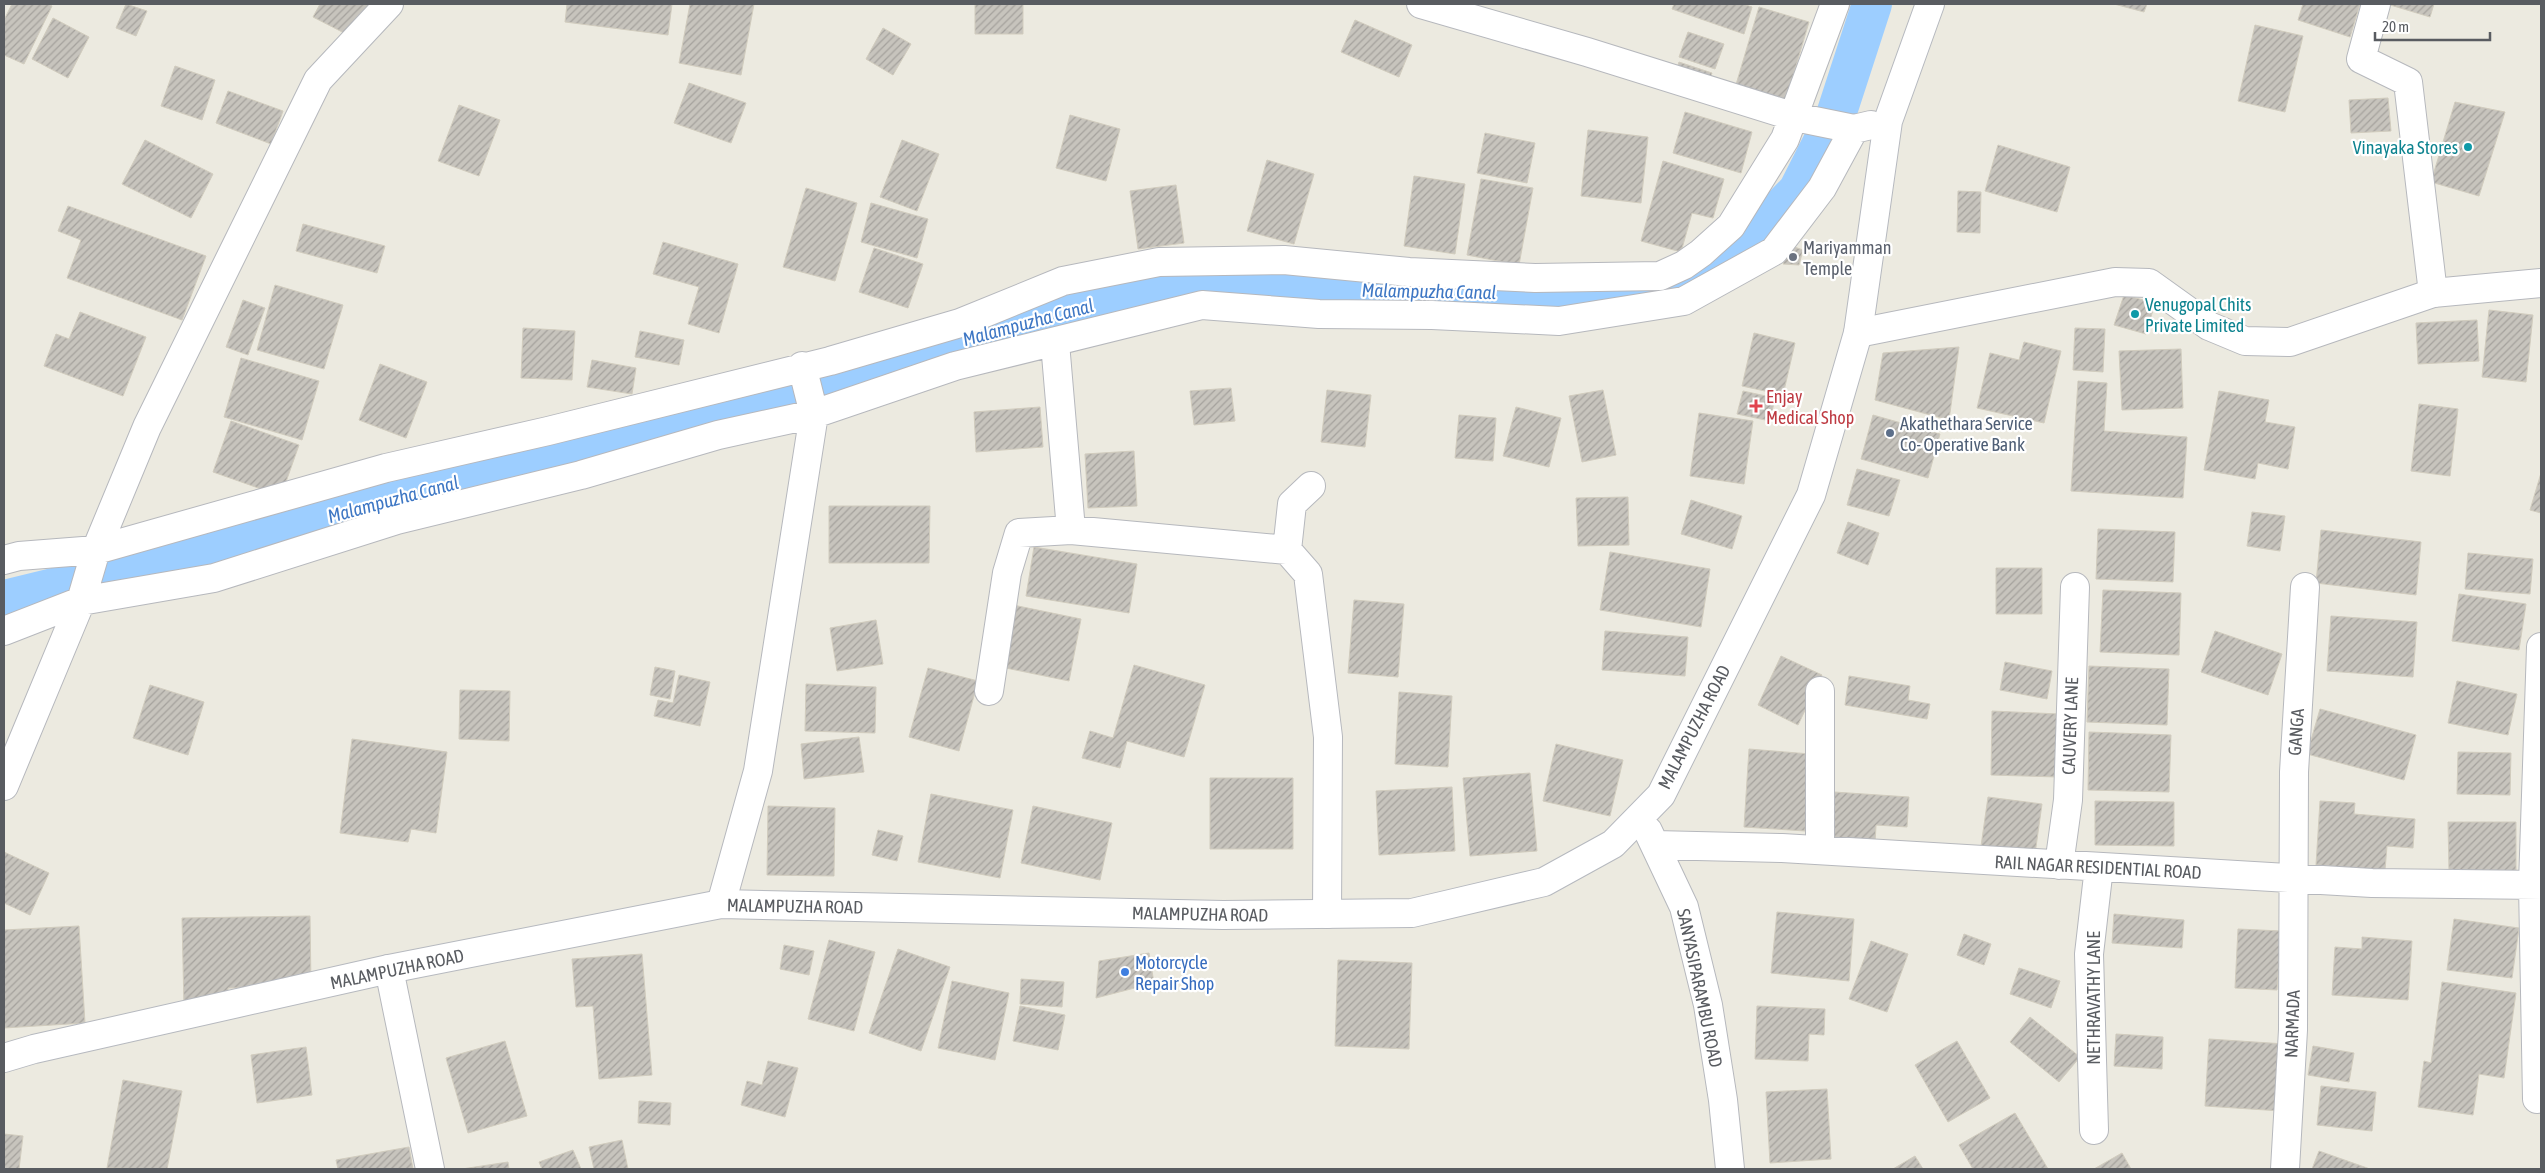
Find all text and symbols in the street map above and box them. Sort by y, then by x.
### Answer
scale bar [2375,10,2490,42]
text: 20 m [2382,18,2409,35]
place label: Vinayaka Stores [2353,137,2458,158]
marker: Vinayaka Stores [2462,141,2474,153]
place label: Mariyamman Temple [1803,237,1892,279]
marker: Mariyamman Temple [1787,251,1799,263]
water label: Malampuzha Canal [1361,279,1497,303]
water label: Malampuzha Canal [960,294,1096,350]
place label: Venugopal Chits Private Limited [2145,294,2251,336]
marker: Venugopal Chits Private Limited [2129,308,2141,320]
place label: Enjay Medical Shop [1766,386,1854,428]
marker: Enjay Medical Shop [1750,400,1762,412]
place label: Akathethara Service Co- Operative Bank [1900,413,2033,455]
marker: Akathethara Service Co- Operative Bank [1884,427,1896,439]
water label: Malampuzha Canal [325,471,461,527]
street label: MALAMPUZHA ROAD [1654,662,1734,792]
street label: CAUVERY LANE [2058,677,2082,775]
street label: GANGA [2284,707,2308,756]
street label: RAIL NAGAR RESIDENTIAL ROAD [1994,851,2202,883]
street label: MALAMPUZHA ROAD [727,894,863,918]
street label: MALAMPUZHA ROAD [1132,902,1268,926]
street label: SANYASIPARAMBU ROAD [1673,907,1727,1069]
street label: NETHRAVATHY LANE [2083,931,2104,1065]
street label: MALAMPUZHA ROAD [328,945,466,993]
place label: Motorcycle Repair Shop [1135,952,1214,994]
marker: Motorcycle Repair Shop [1119,966,1131,978]
street label: NARMADA [2280,989,2304,1058]

